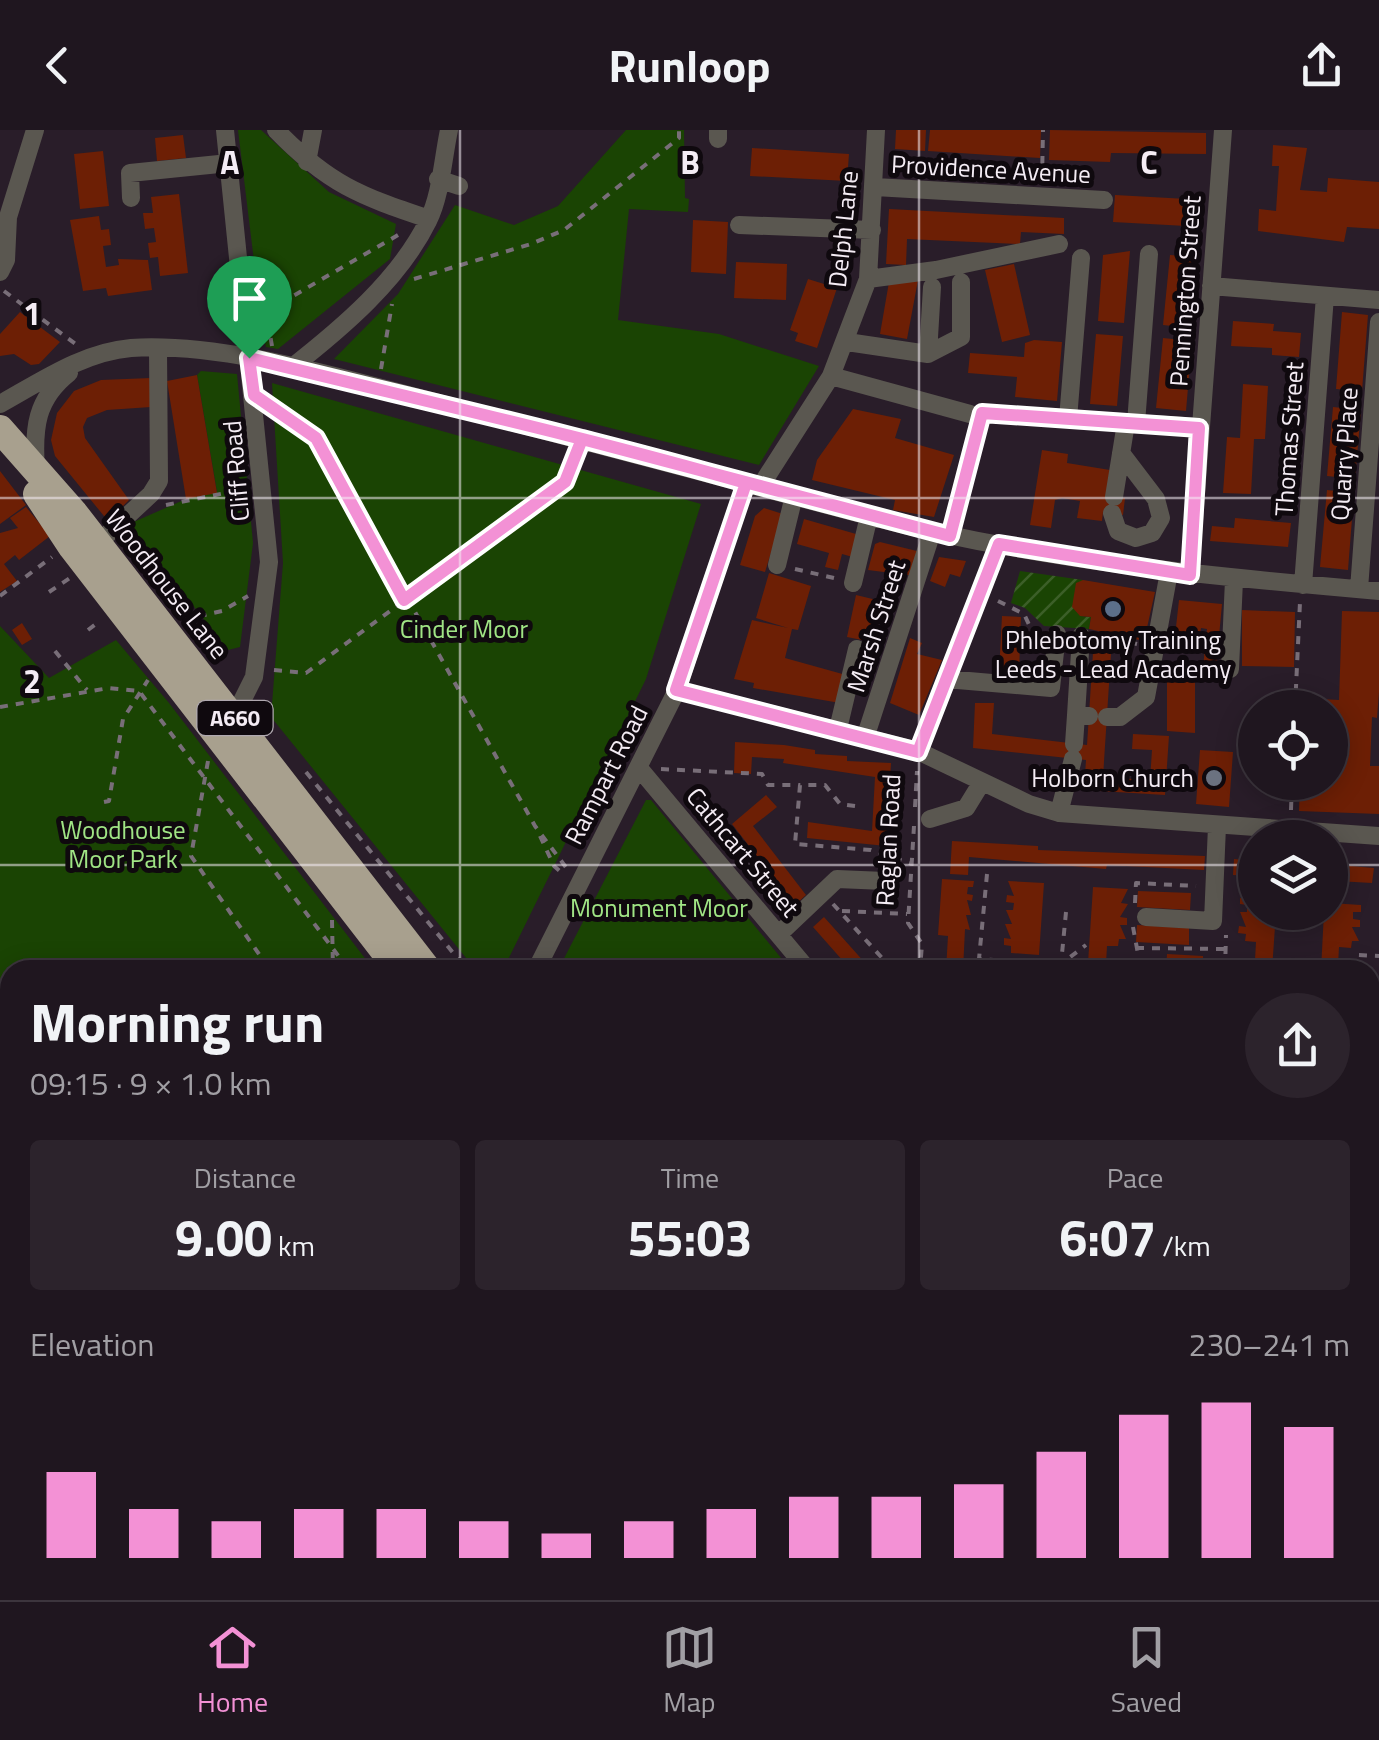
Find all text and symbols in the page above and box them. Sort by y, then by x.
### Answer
text: Runloop [608,31,771,99]
icon: back [30,38,85,93]
icon: share [1294,38,1349,93]
text: A [220,138,240,186]
text: B [680,138,700,186]
text: C [1140,138,1158,186]
street label: Providence Avenue [890,145,1092,193]
street label: Delph Lane [818,169,868,289]
street label: Pennington Street [1159,194,1211,388]
pin [207,256,292,359]
icon: arrive [222,271,277,326]
text: 1 [23,289,41,337]
street label: Thomas Street [1265,360,1313,518]
street label: Quarry Place [1320,386,1368,522]
street label: Cliff Road [213,419,259,523]
street label: Woodhouse Lane [96,501,238,667]
street label: Marsh Street [837,555,915,697]
marker: Phlebotomy Training Leeds - Lead Academy [1102,598,1124,620]
park label: Cinder Moor [400,610,529,648]
place label: Phlebotomy Training Leeds - Lead Academy [995,621,1231,688]
text: 2 [23,657,41,705]
map controls [1238,690,1348,930]
button: locate [1238,690,1348,800]
street label: Rampart Road [555,699,657,851]
road number: A660 [198,701,272,735]
place label: Holborn Church [1031,759,1194,797]
marker: Holborn Church [1203,767,1225,789]
street label: Raglan Road [866,773,910,907]
street label: Cathcart Street [677,779,809,925]
park label: Woodhouse Moor Park [60,811,186,878]
button: layers [1238,820,1348,930]
park label: Monument Moor [570,889,748,927]
text: Morning run [30,980,324,1063]
button: share [1245,993,1350,1098]
text: 09:15 · 9 × 1.0 km [30,1059,271,1107]
text: Distance [194,1156,296,1199]
text: Time [661,1156,719,1199]
text: Pace [1107,1156,1163,1199]
text: 9.00 [175,1199,272,1275]
text: 55:03 [628,1199,752,1275]
text: 6:07 [1059,1199,1156,1275]
text: km [272,1224,315,1267]
text: /km [1156,1224,1211,1267]
text: Elevation [30,1320,154,1368]
text: 230–241 m [1188,1320,1350,1368]
tab: Home [197,1620,268,1723]
tab: Map [662,1620,717,1723]
tab: Saved [1111,1620,1182,1723]

